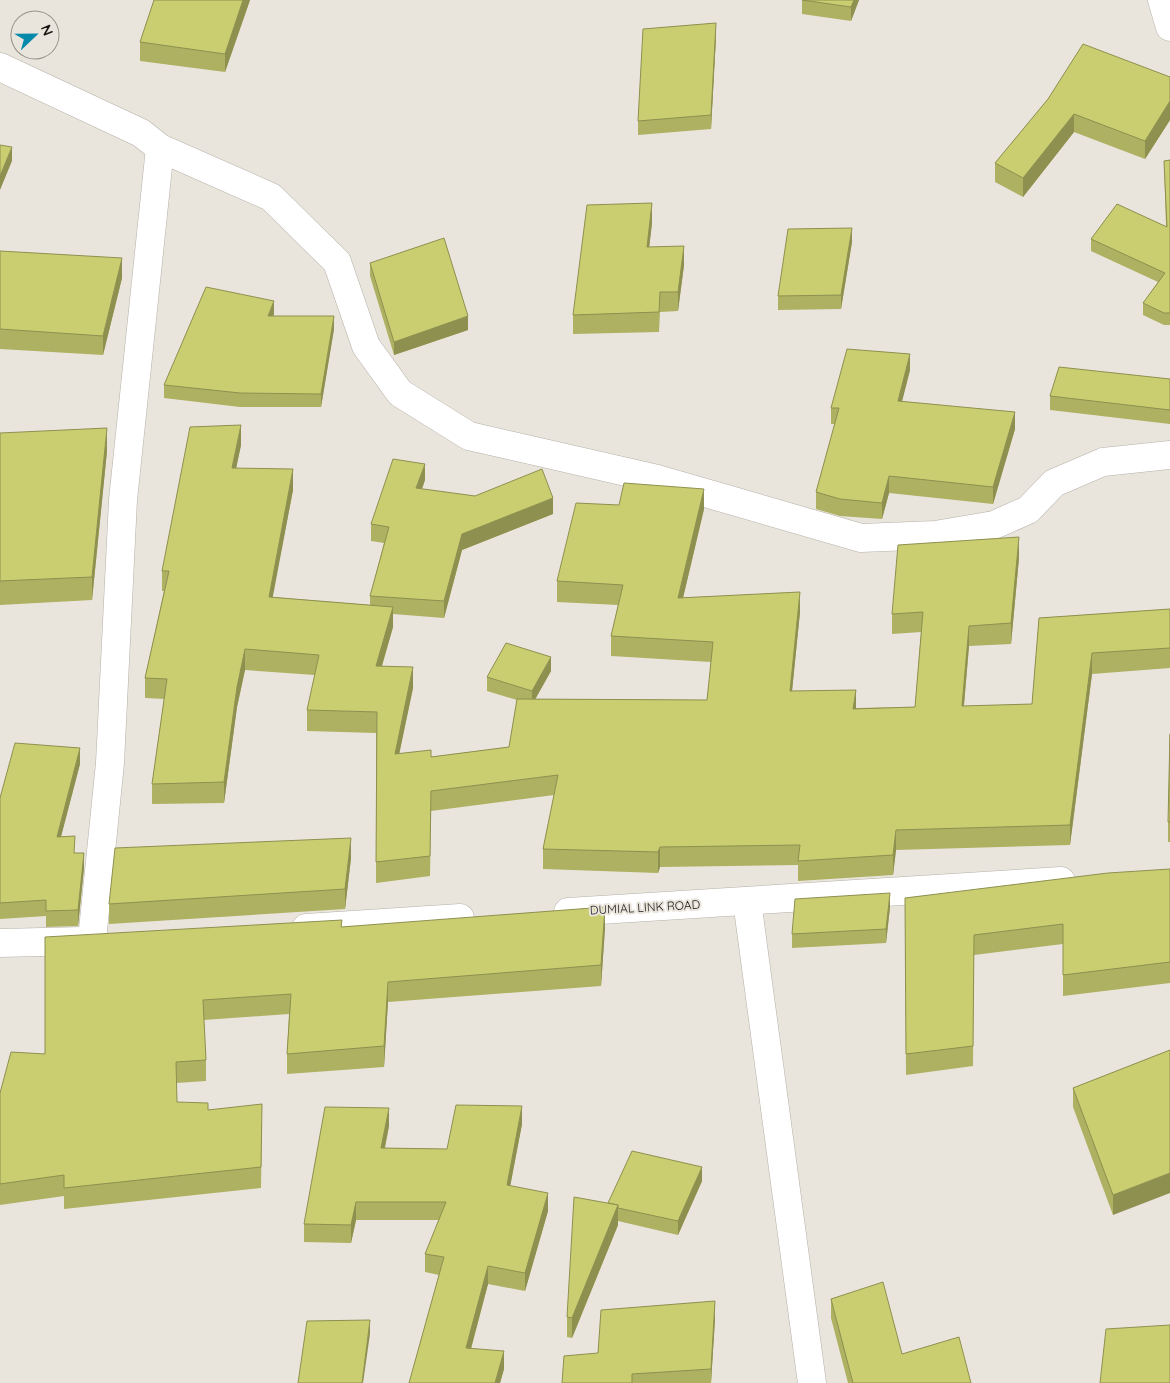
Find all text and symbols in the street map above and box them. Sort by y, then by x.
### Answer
north arrow [10,10,60,60]
text: N [37,22,57,38]
street label: DUMIAL LINK ROAD [589,897,701,917]

